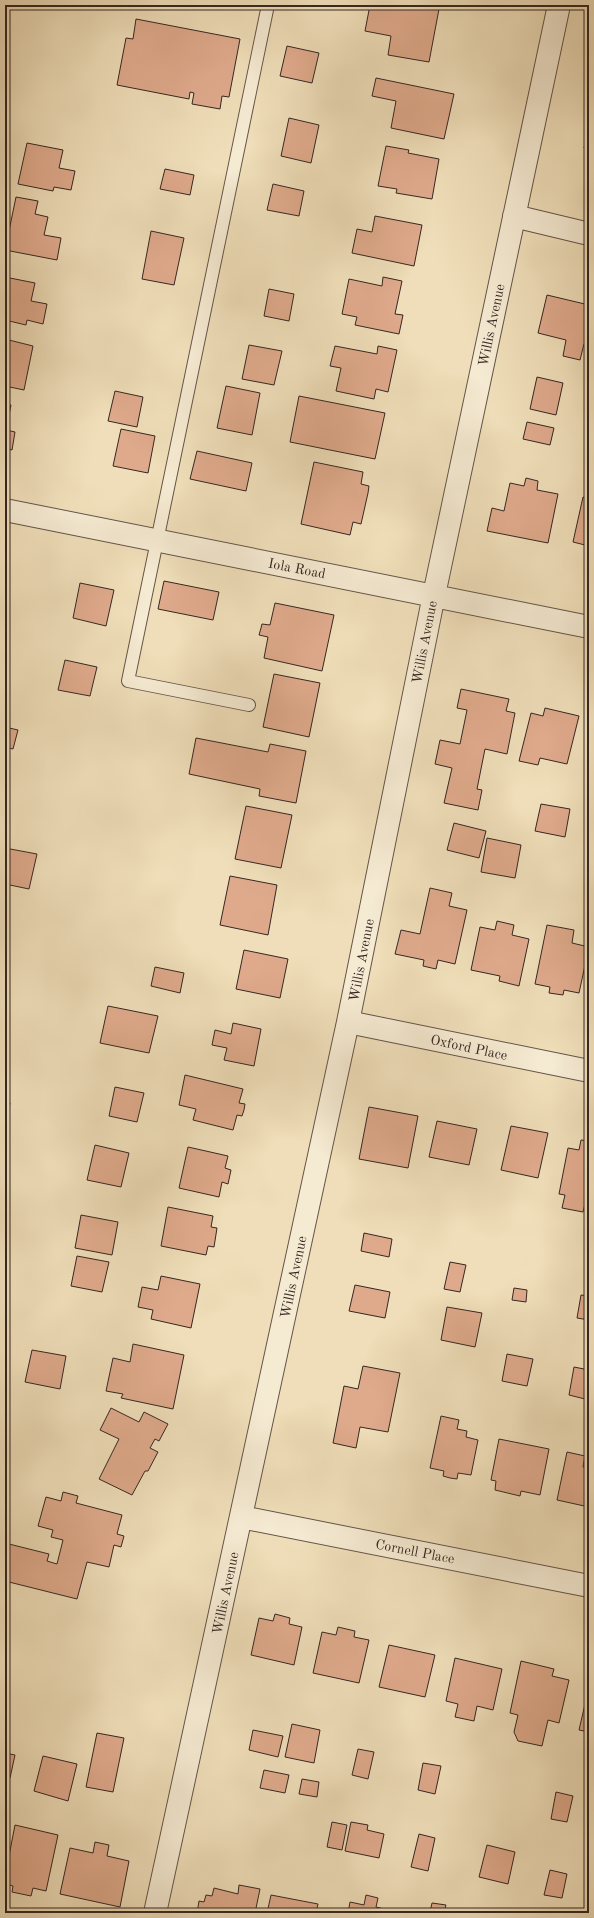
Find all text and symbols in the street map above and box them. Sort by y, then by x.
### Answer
street label: Willis Avenue [476,283,508,368]
street label: Iola Road [267,557,327,581]
street label: Willis Avenue [410,600,440,685]
street label: Willis Avenue [347,918,377,1003]
street label: Oxford Place [429,1033,509,1063]
street label: Willis Avenue [278,1235,310,1320]
street label: Cornell Place [374,1537,456,1567]
street label: Willis Avenue [210,1551,242,1636]

